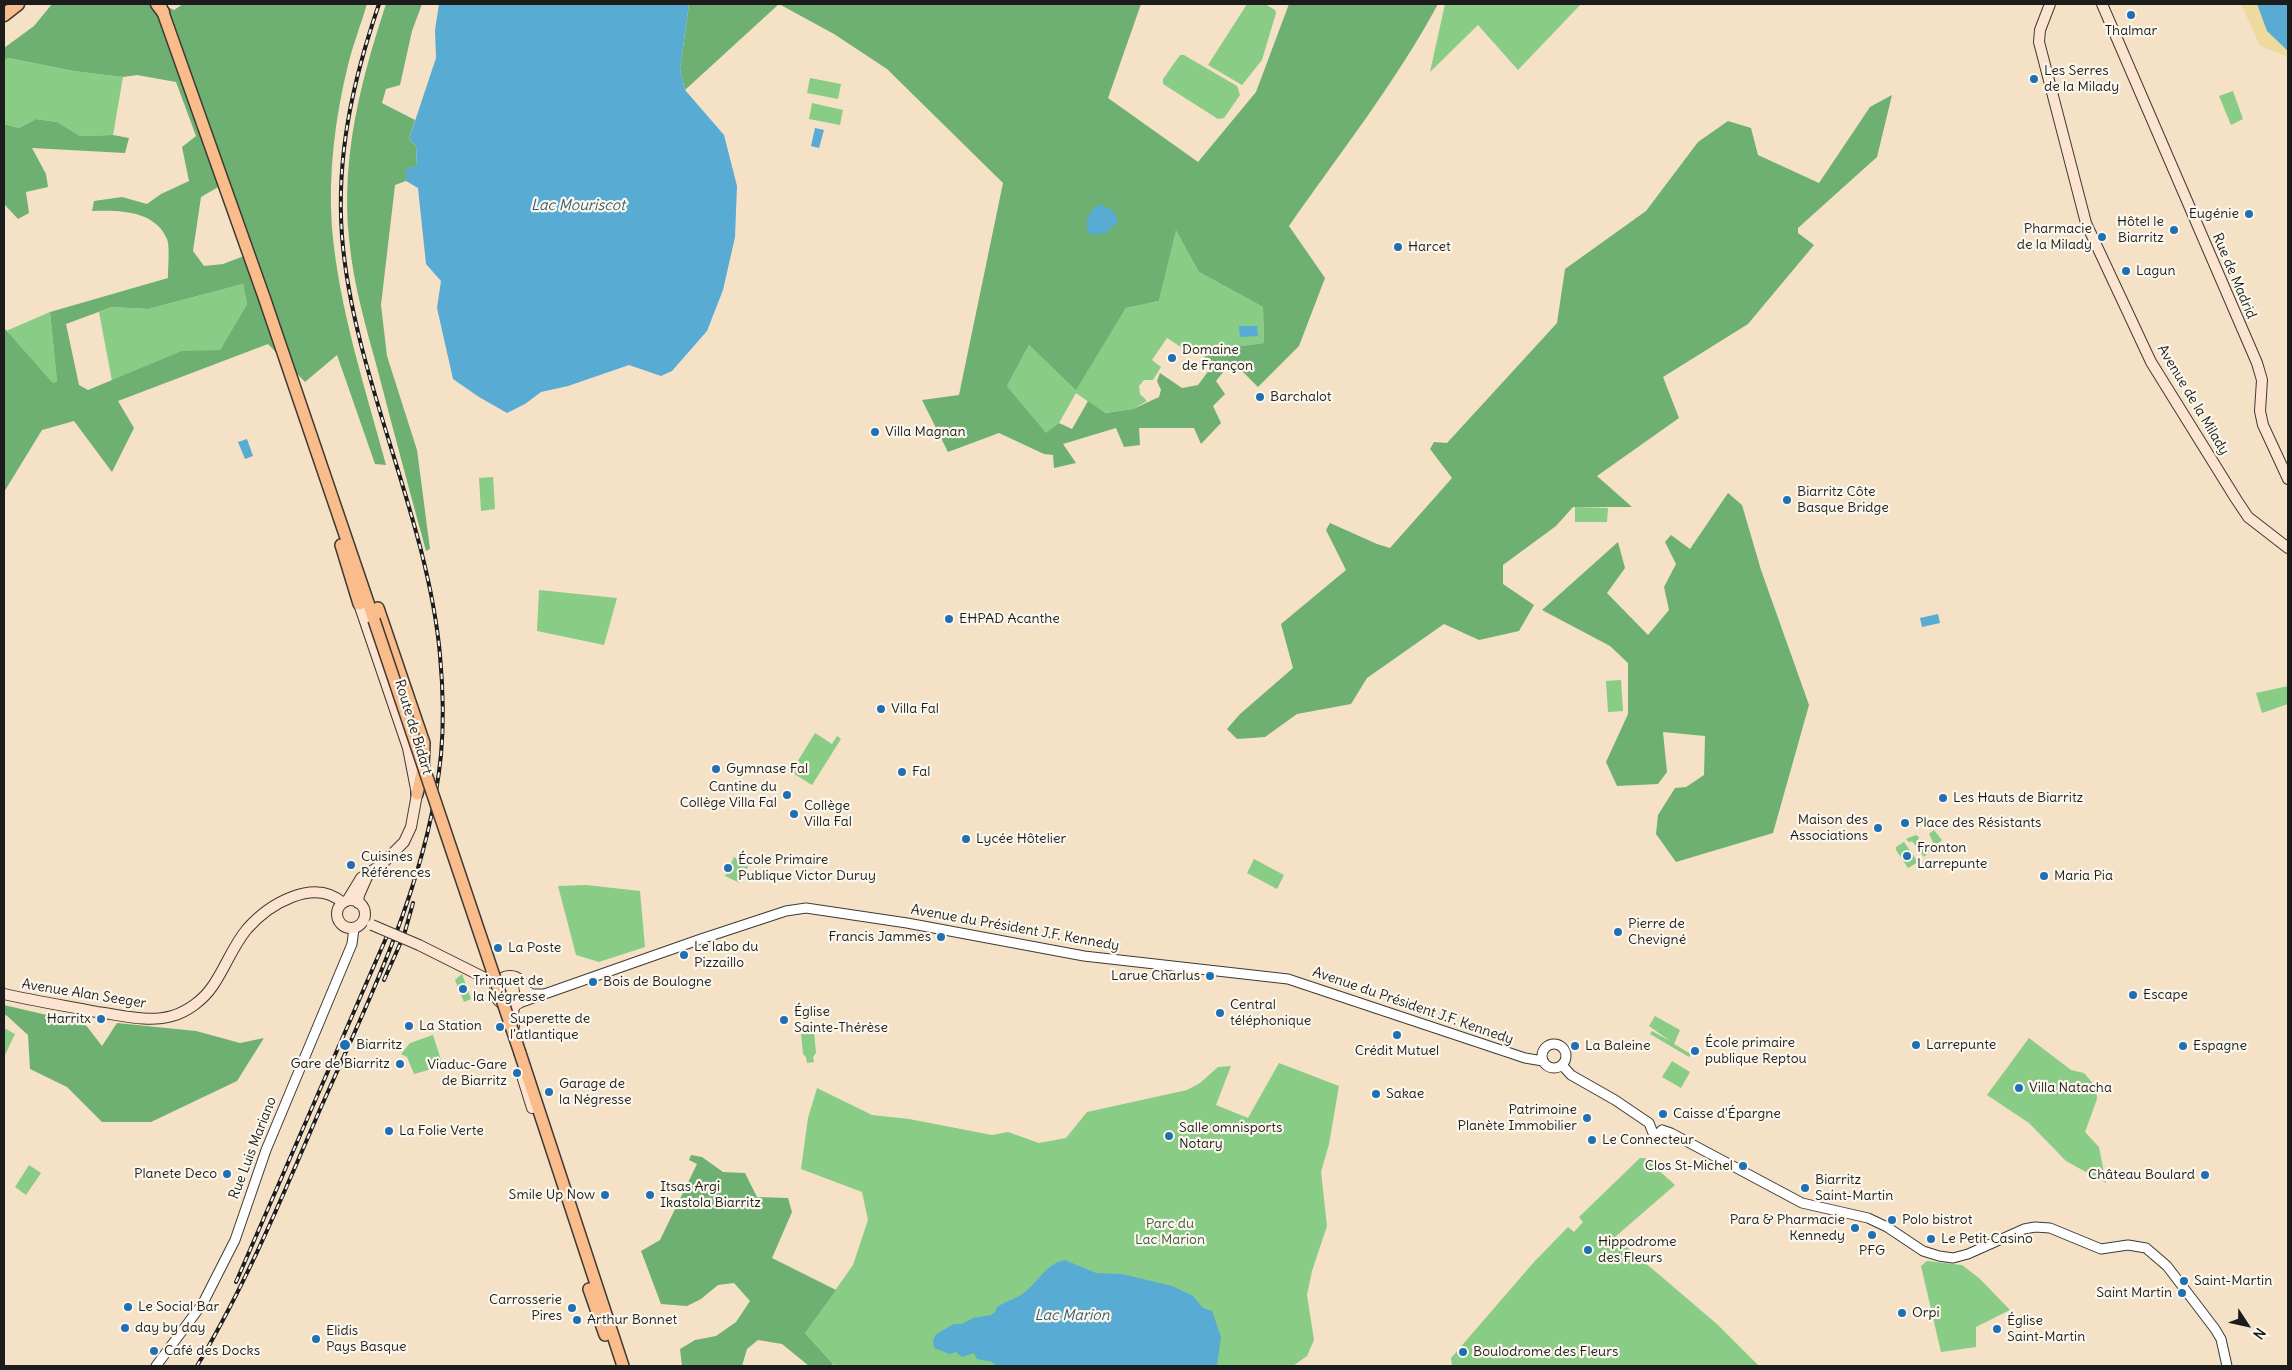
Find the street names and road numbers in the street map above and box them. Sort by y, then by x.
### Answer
street label: Rue de Madrid [2208,231,2260,321]
street label: Avenue de la Milady [2153,342,2233,458]
street label: Route de Bidart [391,678,435,776]
street label: Avenue du Président J.F. Kennedy [910,901,1120,955]
street label: Avenue du Président J.F. Kennedy [1310,964,1516,1048]
street label: Avenue Alan Seeger [21,976,147,1012]
street label: Rue Luis Mariano [226,1094,280,1202]

